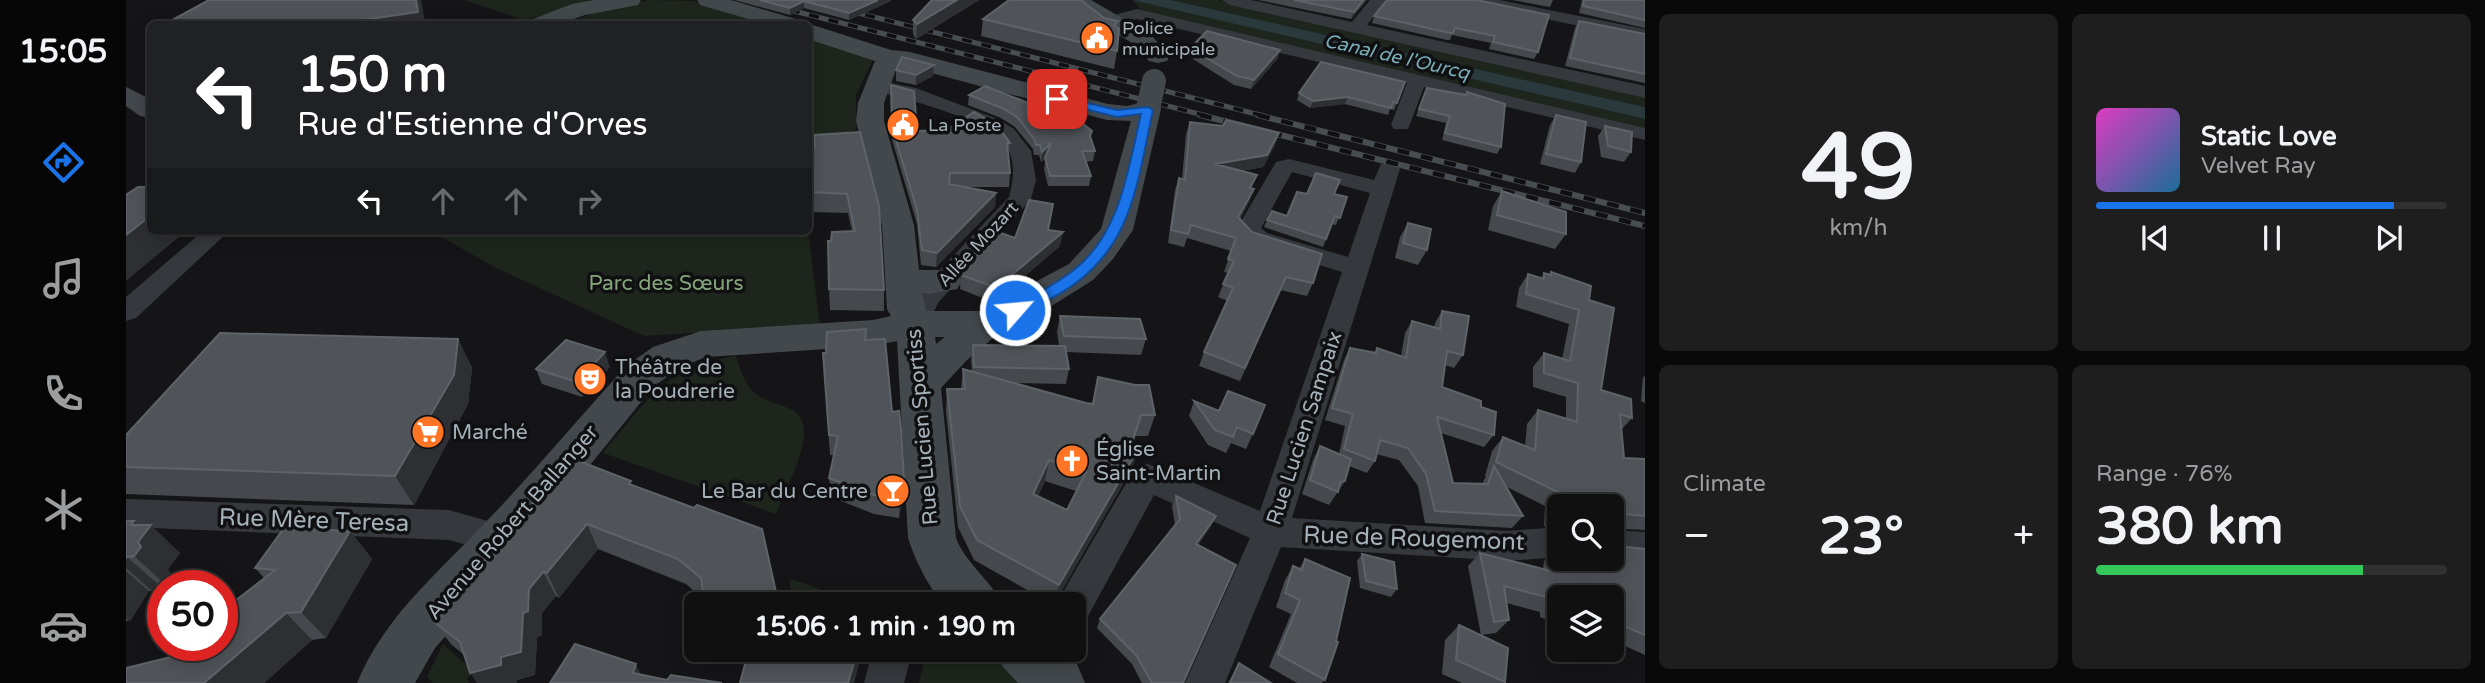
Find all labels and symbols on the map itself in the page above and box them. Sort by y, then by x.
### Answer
place label: Police municipale [1122,17,1215,60]
public building icon: Police municipale [1078,19,1116,57]
water label: Canal de l'Ourcq [1322,30,1472,85]
pin [1027,69,1087,129]
public building icon: La Poste [884,106,922,144]
place label: La Poste [928,114,1001,136]
street label: Allée Mozart [933,197,1023,291]
park label: Parc des Sœurs [588,271,744,296]
position arrow [978,273,1052,347]
street label: Rue Lucien Sportiss [901,328,944,526]
street label: Rue Lucien Sampaix [1261,328,1348,528]
place label: Théâtre de la Poudrerie [615,355,735,404]
theatre icon: Théâtre de la Poudrerie [571,360,609,398]
supermarket icon: Marché [409,413,447,451]
street label: Avenue Robert Ballanger [421,420,604,625]
place label: Marché [452,420,528,445]
place label: Église Saint-Martin [1096,437,1221,486]
church icon: Église Saint-Martin [1053,442,1091,480]
bar icon: Le Bar du Centre [874,472,912,510]
place label: Le Bar du Centre [701,479,868,504]
street label: Rue Mère Teresa [218,503,410,538]
street label: Rue de Rougemont [1303,520,1525,557]
speed limit sign: 50 [147,570,238,661]

